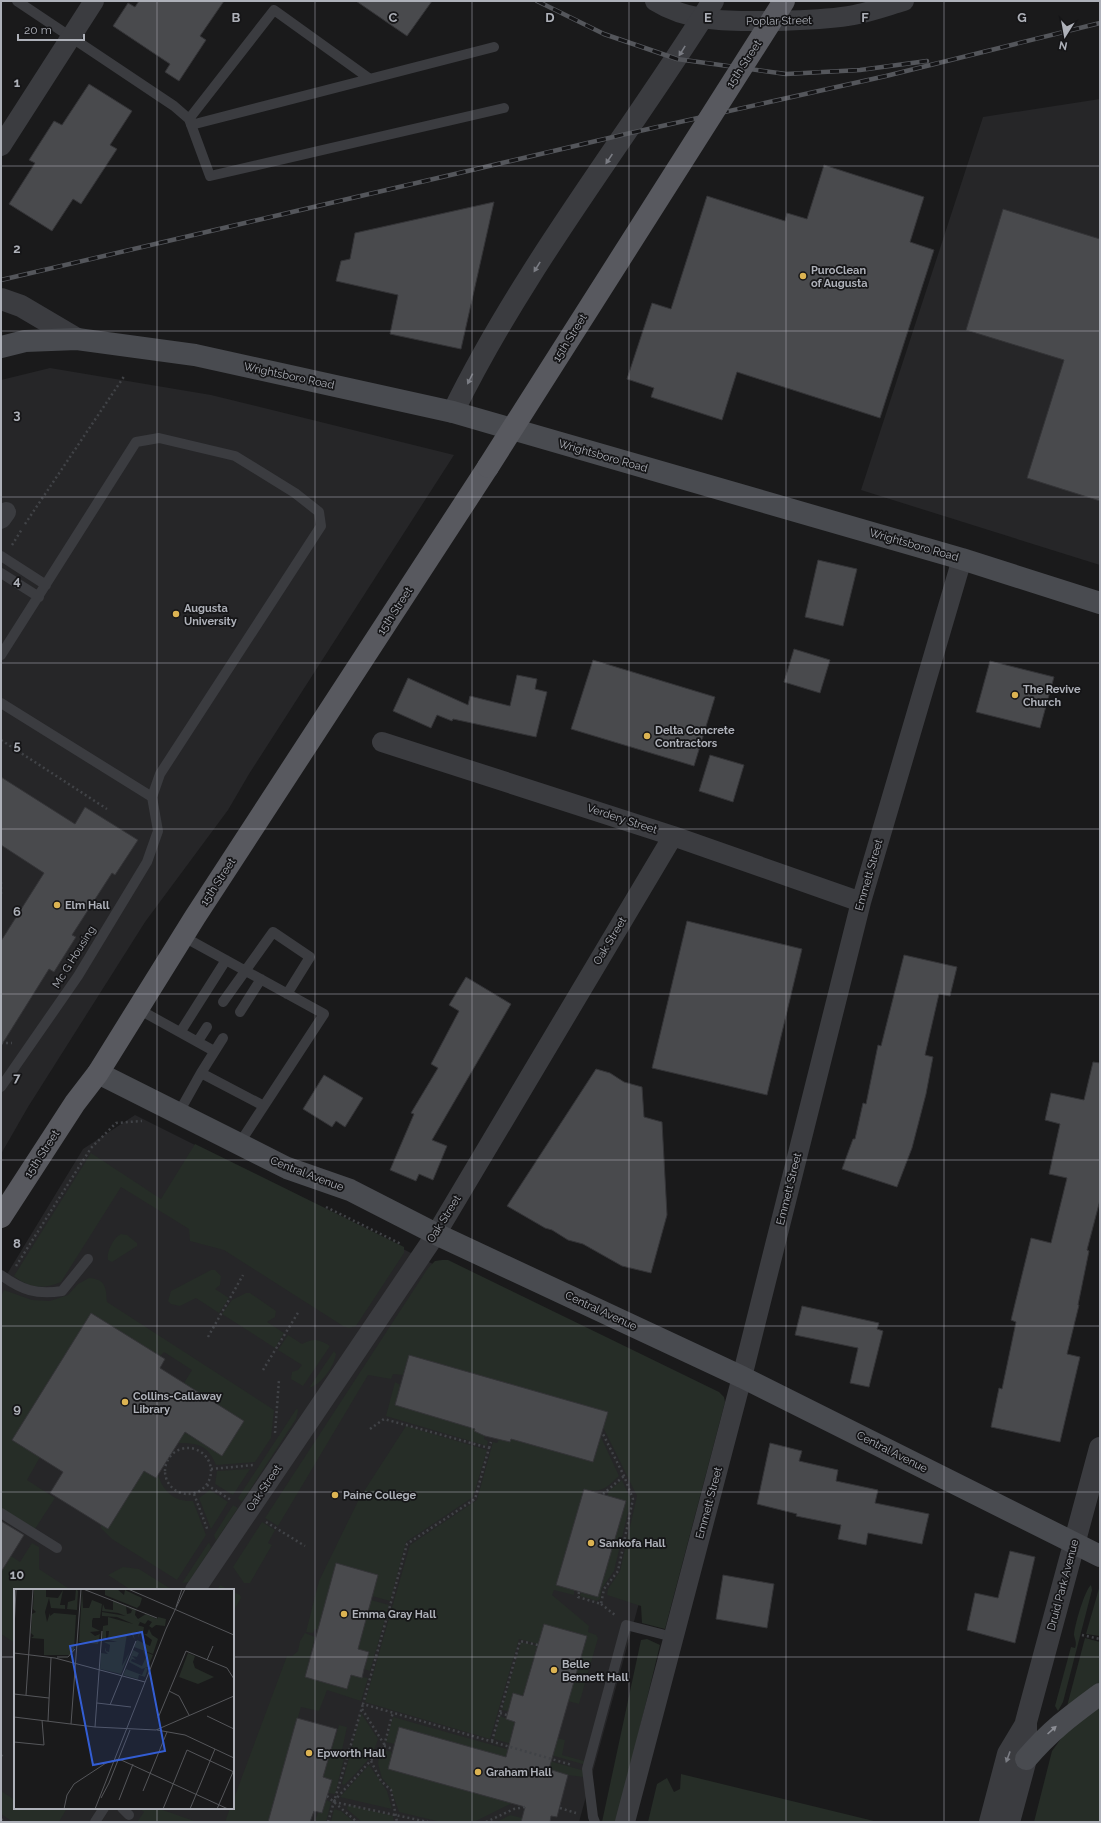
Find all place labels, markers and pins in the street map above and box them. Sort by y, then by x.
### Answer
place label: PuroClean of Augusta [811,264,868,290]
marker: PuroClean of Augusta [798,271,808,281]
place label: Augusta University [184,602,237,628]
marker: Augusta University [171,609,181,619]
place label: The Revive Church [1023,683,1081,709]
marker: The Revive Church [1010,690,1020,700]
place label: Delta Concrete Contractors [655,724,735,750]
marker: Delta Concrete Contractors [642,731,652,741]
place label: Elm Hall [65,899,110,912]
marker: Elm Hall [52,900,62,910]
place label: Collins-Callaway Library [133,1390,222,1416]
marker: Collins-Callaway Library [120,1397,130,1407]
place label: Paine College [343,1489,416,1502]
marker: Paine College [330,1490,340,1500]
place label: Sankofa Hall [599,1537,666,1550]
marker: Sankofa Hall [586,1538,596,1548]
place label: Emma Gray Hall [352,1608,437,1621]
marker: Emma Gray Hall [339,1609,349,1619]
place label: Belle Bennett Hall [562,1658,629,1684]
marker: Belle Bennett Hall [549,1665,559,1675]
place label: Epworth Hall [317,1747,386,1760]
marker: Epworth Hall [304,1748,314,1758]
place label: Graham Hall [486,1766,552,1779]
marker: Graham Hall [473,1767,483,1777]

